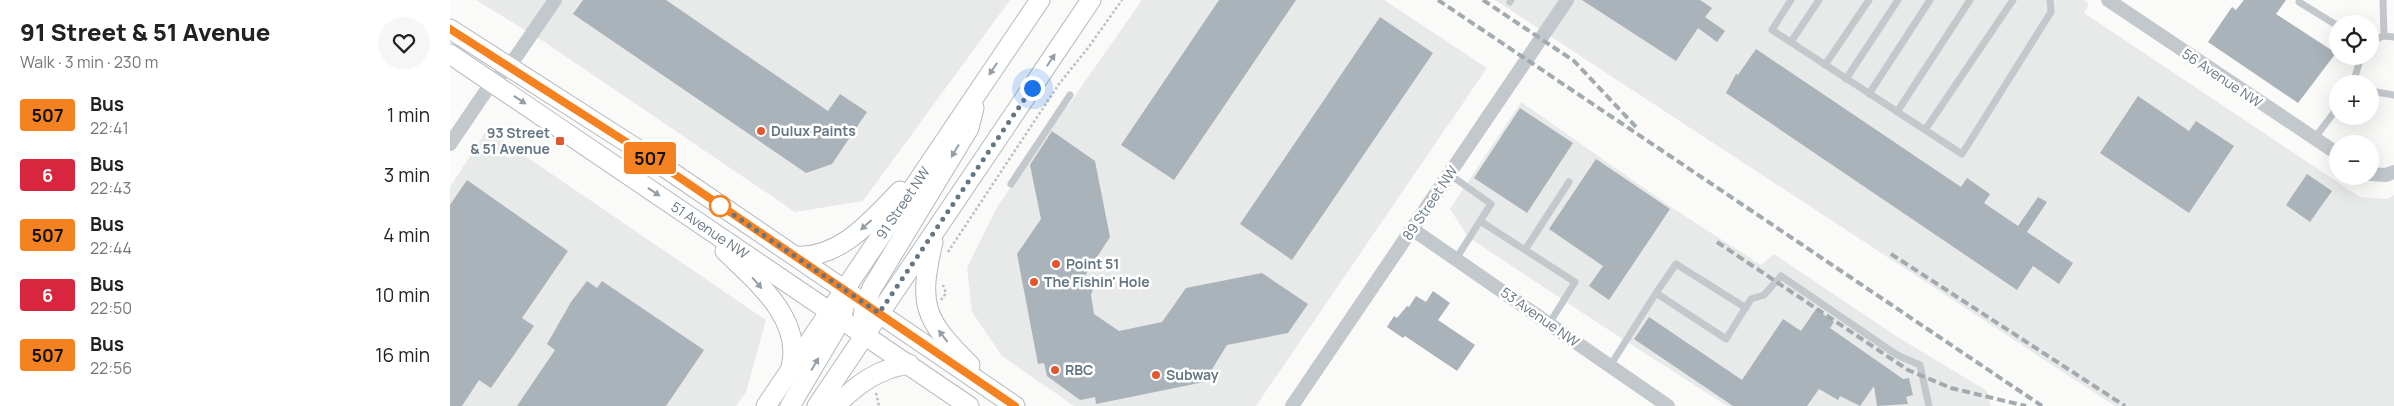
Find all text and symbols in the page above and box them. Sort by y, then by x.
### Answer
text: 91 Street & 51 Avenue [20,15,270,48]
map controls [2329,15,2379,185]
button: locate [2329,15,2379,65]
button: heart [378,17,430,69]
street label: 56 Avenue NW [2178,44,2266,111]
text: Walk · 3 min · 230 m [20,51,158,73]
one-way arrow [1046,53,1056,67]
one-way arrow [988,63,998,76]
button: + [2329,75,2379,125]
your location [1020,76,1045,101]
text: Bus [90,91,124,117]
one-way arrow [513,95,526,105]
text: 1 min [387,102,430,128]
text: 507 [32,103,64,127]
text: 22:41 [90,117,129,139]
place label: Dulux Paints [771,121,856,140]
place label: 93 Street & 51 Avenue [470,123,550,158]
marker: Dulux Paints [755,125,767,137]
marker: 93 Street & 51 Avenue [554,135,566,147]
button: − [2329,135,2379,185]
line badge: 507 [621,142,679,174]
one-way arrow [951,144,960,157]
text: 507 [634,146,666,170]
text: Bus [90,151,124,177]
text: 3 min [384,162,430,188]
street label: 89 Street NW [1398,162,1462,244]
text: 6 [42,163,53,187]
street label: 91 Street NW [871,163,934,243]
text: 22:43 [90,177,131,199]
one-way arrow [647,187,661,197]
unlabelled marker [709,195,731,217]
street label: 51 Avenue NW [668,197,753,263]
text: Bus [90,211,124,237]
one-way arrow [861,219,873,231]
text: 4 min [383,222,430,248]
text: 507 [32,223,64,247]
text: 22:44 [90,237,132,259]
place label: Point 51 [1066,254,1119,273]
marker: Point 51 [1050,258,1062,270]
text: Bus [90,271,124,297]
place label: The Fishin' Hole [1044,272,1150,291]
marker: The Fishin' Hole [1028,276,1040,288]
one-way arrow [751,277,763,289]
text: 10 min [375,282,430,308]
street label: 53 Avenue NW [1497,282,1583,351]
text: 6 [42,283,53,307]
text: 22:50 [90,297,132,319]
one-way arrow [938,330,949,343]
text: Bus [90,331,124,357]
text: 16 min [375,342,430,368]
text: 507 [32,343,64,367]
one-way arrow [811,356,819,371]
text: 22:56 [90,357,132,379]
place label: RBC [1065,360,1093,379]
marker: RBC [1049,364,1061,376]
place label: Subway [1166,365,1219,384]
marker: Subway [1150,369,1162,381]

